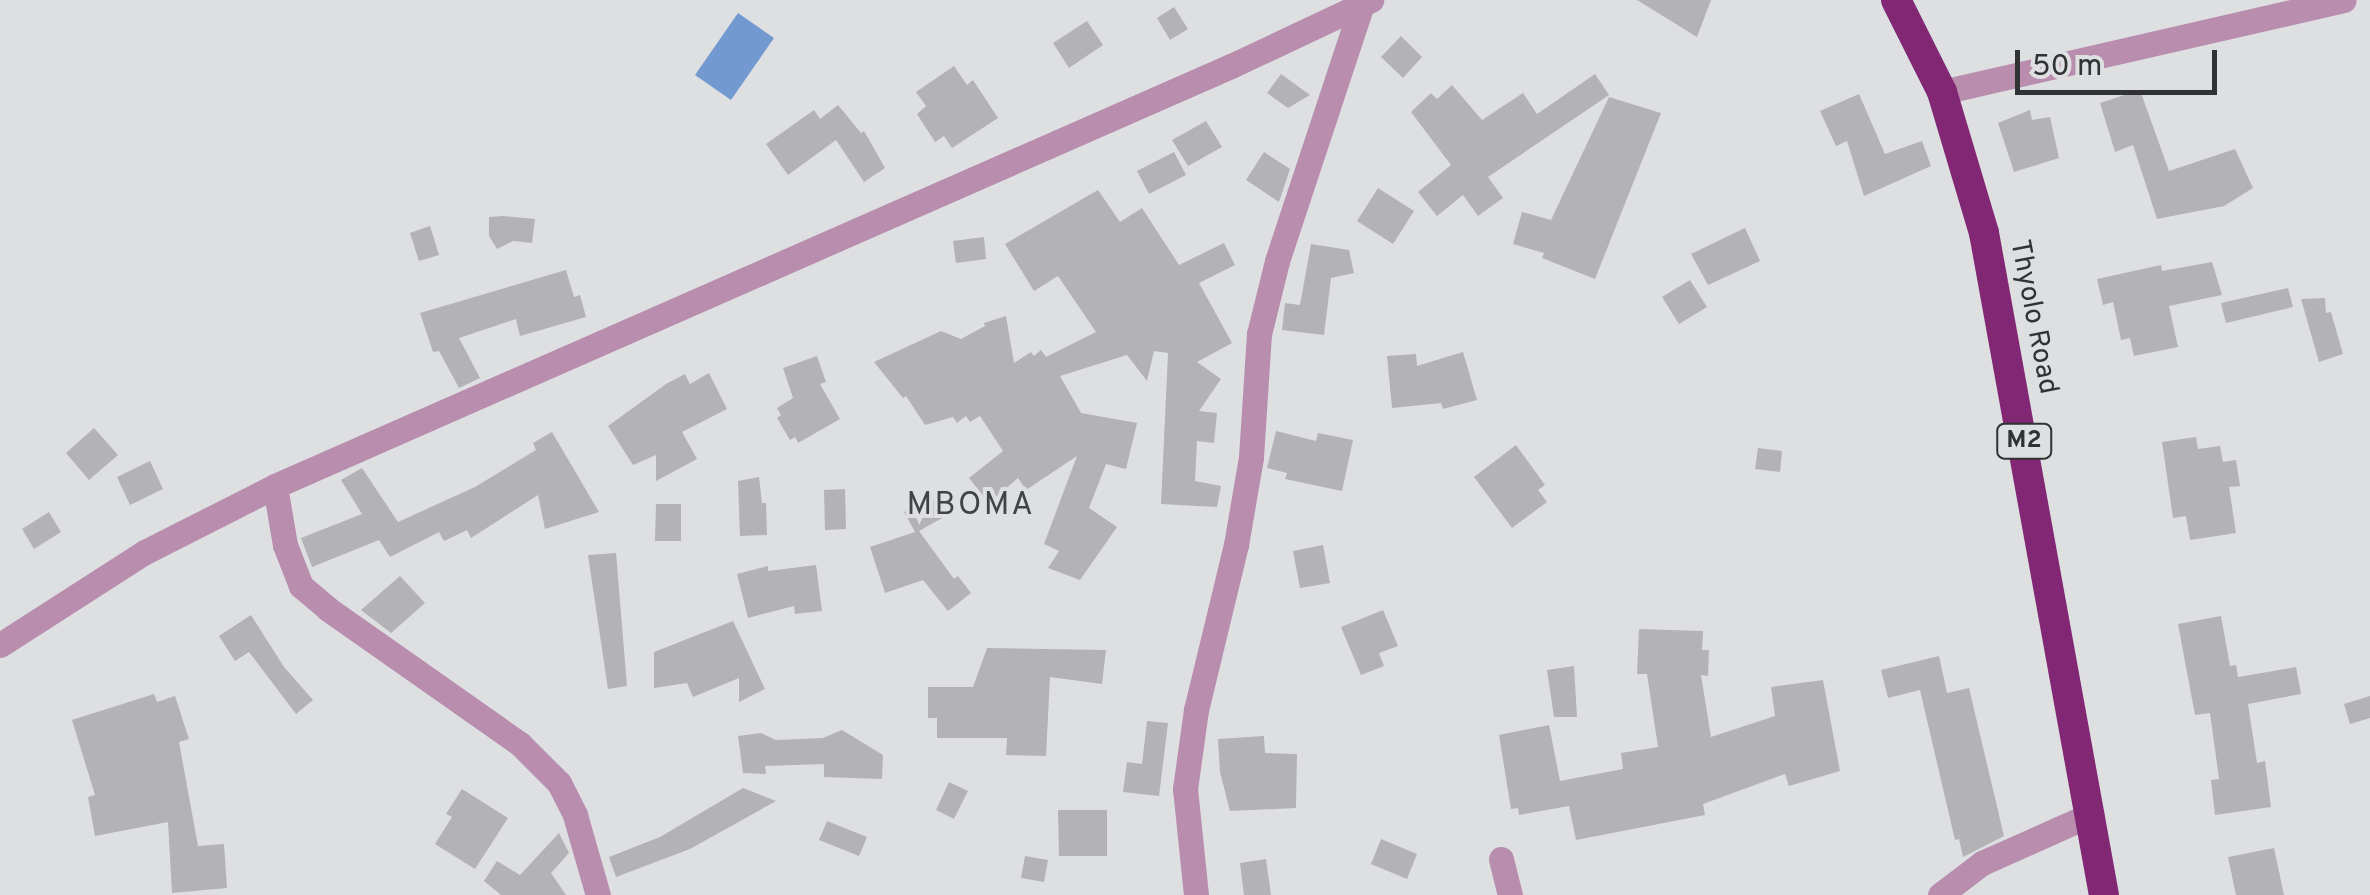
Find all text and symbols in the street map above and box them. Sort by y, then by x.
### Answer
scale bar [2020,30,2222,92]
text: 50 m [2032,49,2102,86]
street label: Thyolo Road [2002,237,2064,397]
road number: M2 [1994,421,2054,461]
district label: MBOMA [906,487,1036,525]

